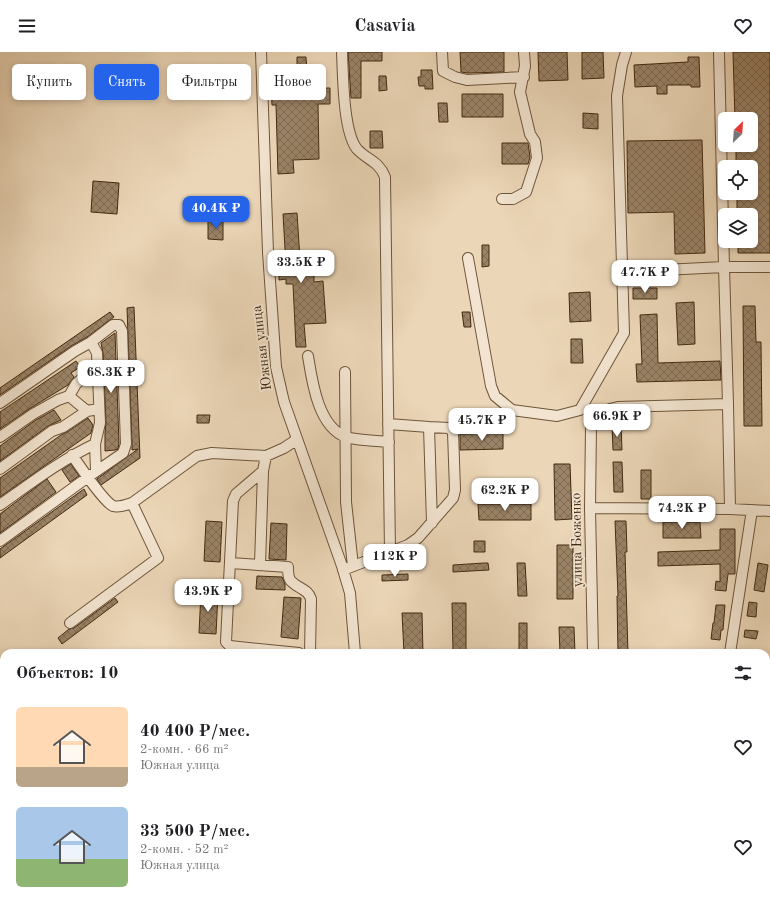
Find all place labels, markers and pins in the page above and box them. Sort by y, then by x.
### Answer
pin: 40.4K ₽ [179,196,253,230]
pin: 33.5K ₽ [264,250,338,284]
pin: 47.7K ₽ [608,260,682,294]
pin: 68.3K ₽ [74,360,148,394]
pin: 66.9K ₽ [580,404,654,438]
pin: 45.7K ₽ [445,408,519,442]
pin: 62.2K ₽ [468,478,542,512]
pin: 74.2K ₽ [645,496,719,530]
pin: 112K ₽ [362,544,428,578]
pin: 43.9K ₽ [171,579,245,613]

